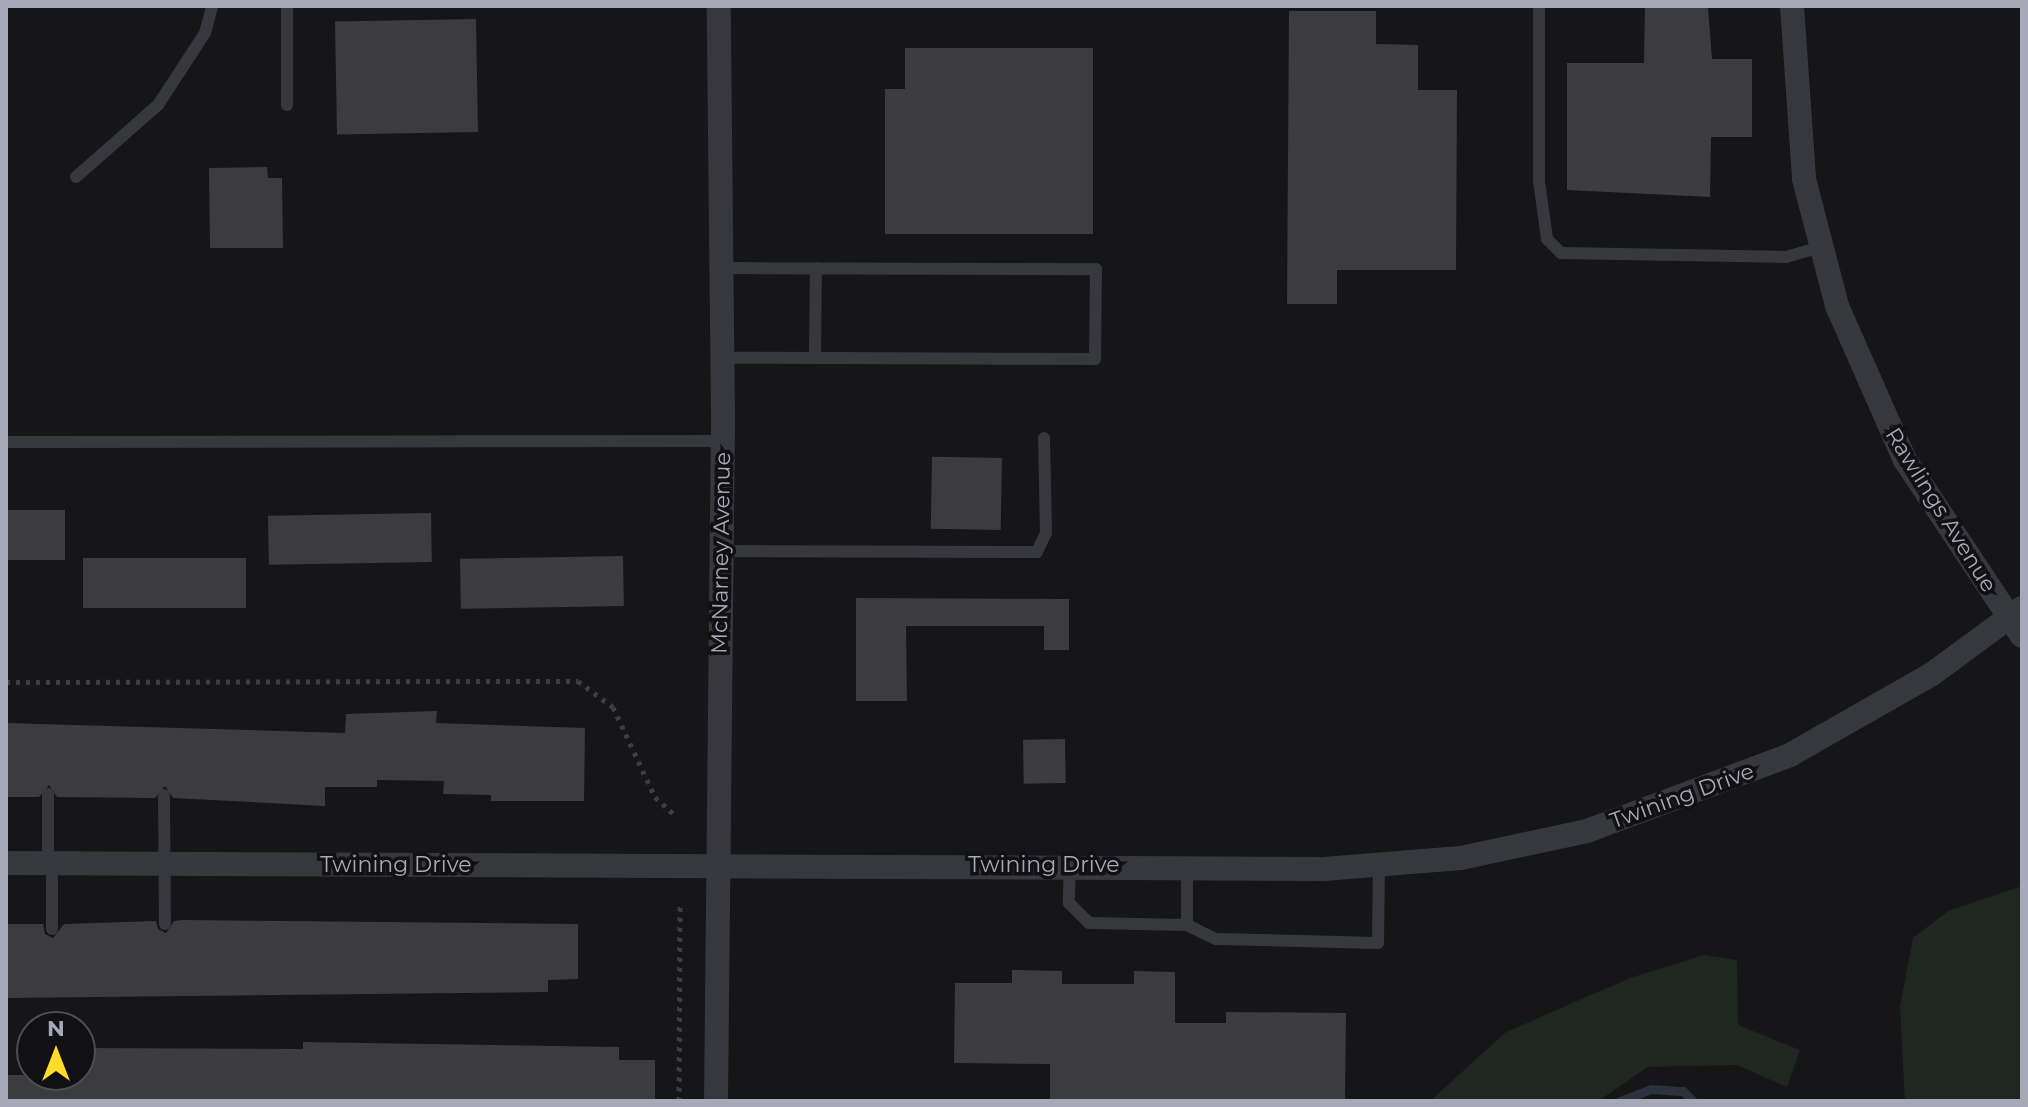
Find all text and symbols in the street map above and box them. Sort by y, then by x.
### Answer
street label: Rawlings Avenue [1880,423,2002,597]
street label: McNarney Avenue [706,452,736,654]
street label: Twining Drive [1606,758,1758,834]
street label: Twining Drive [320,852,472,878]
street label: Twining Drive [968,852,1120,878]
north arrow [16,1011,96,1091]
text: N [47,1015,65,1042]

